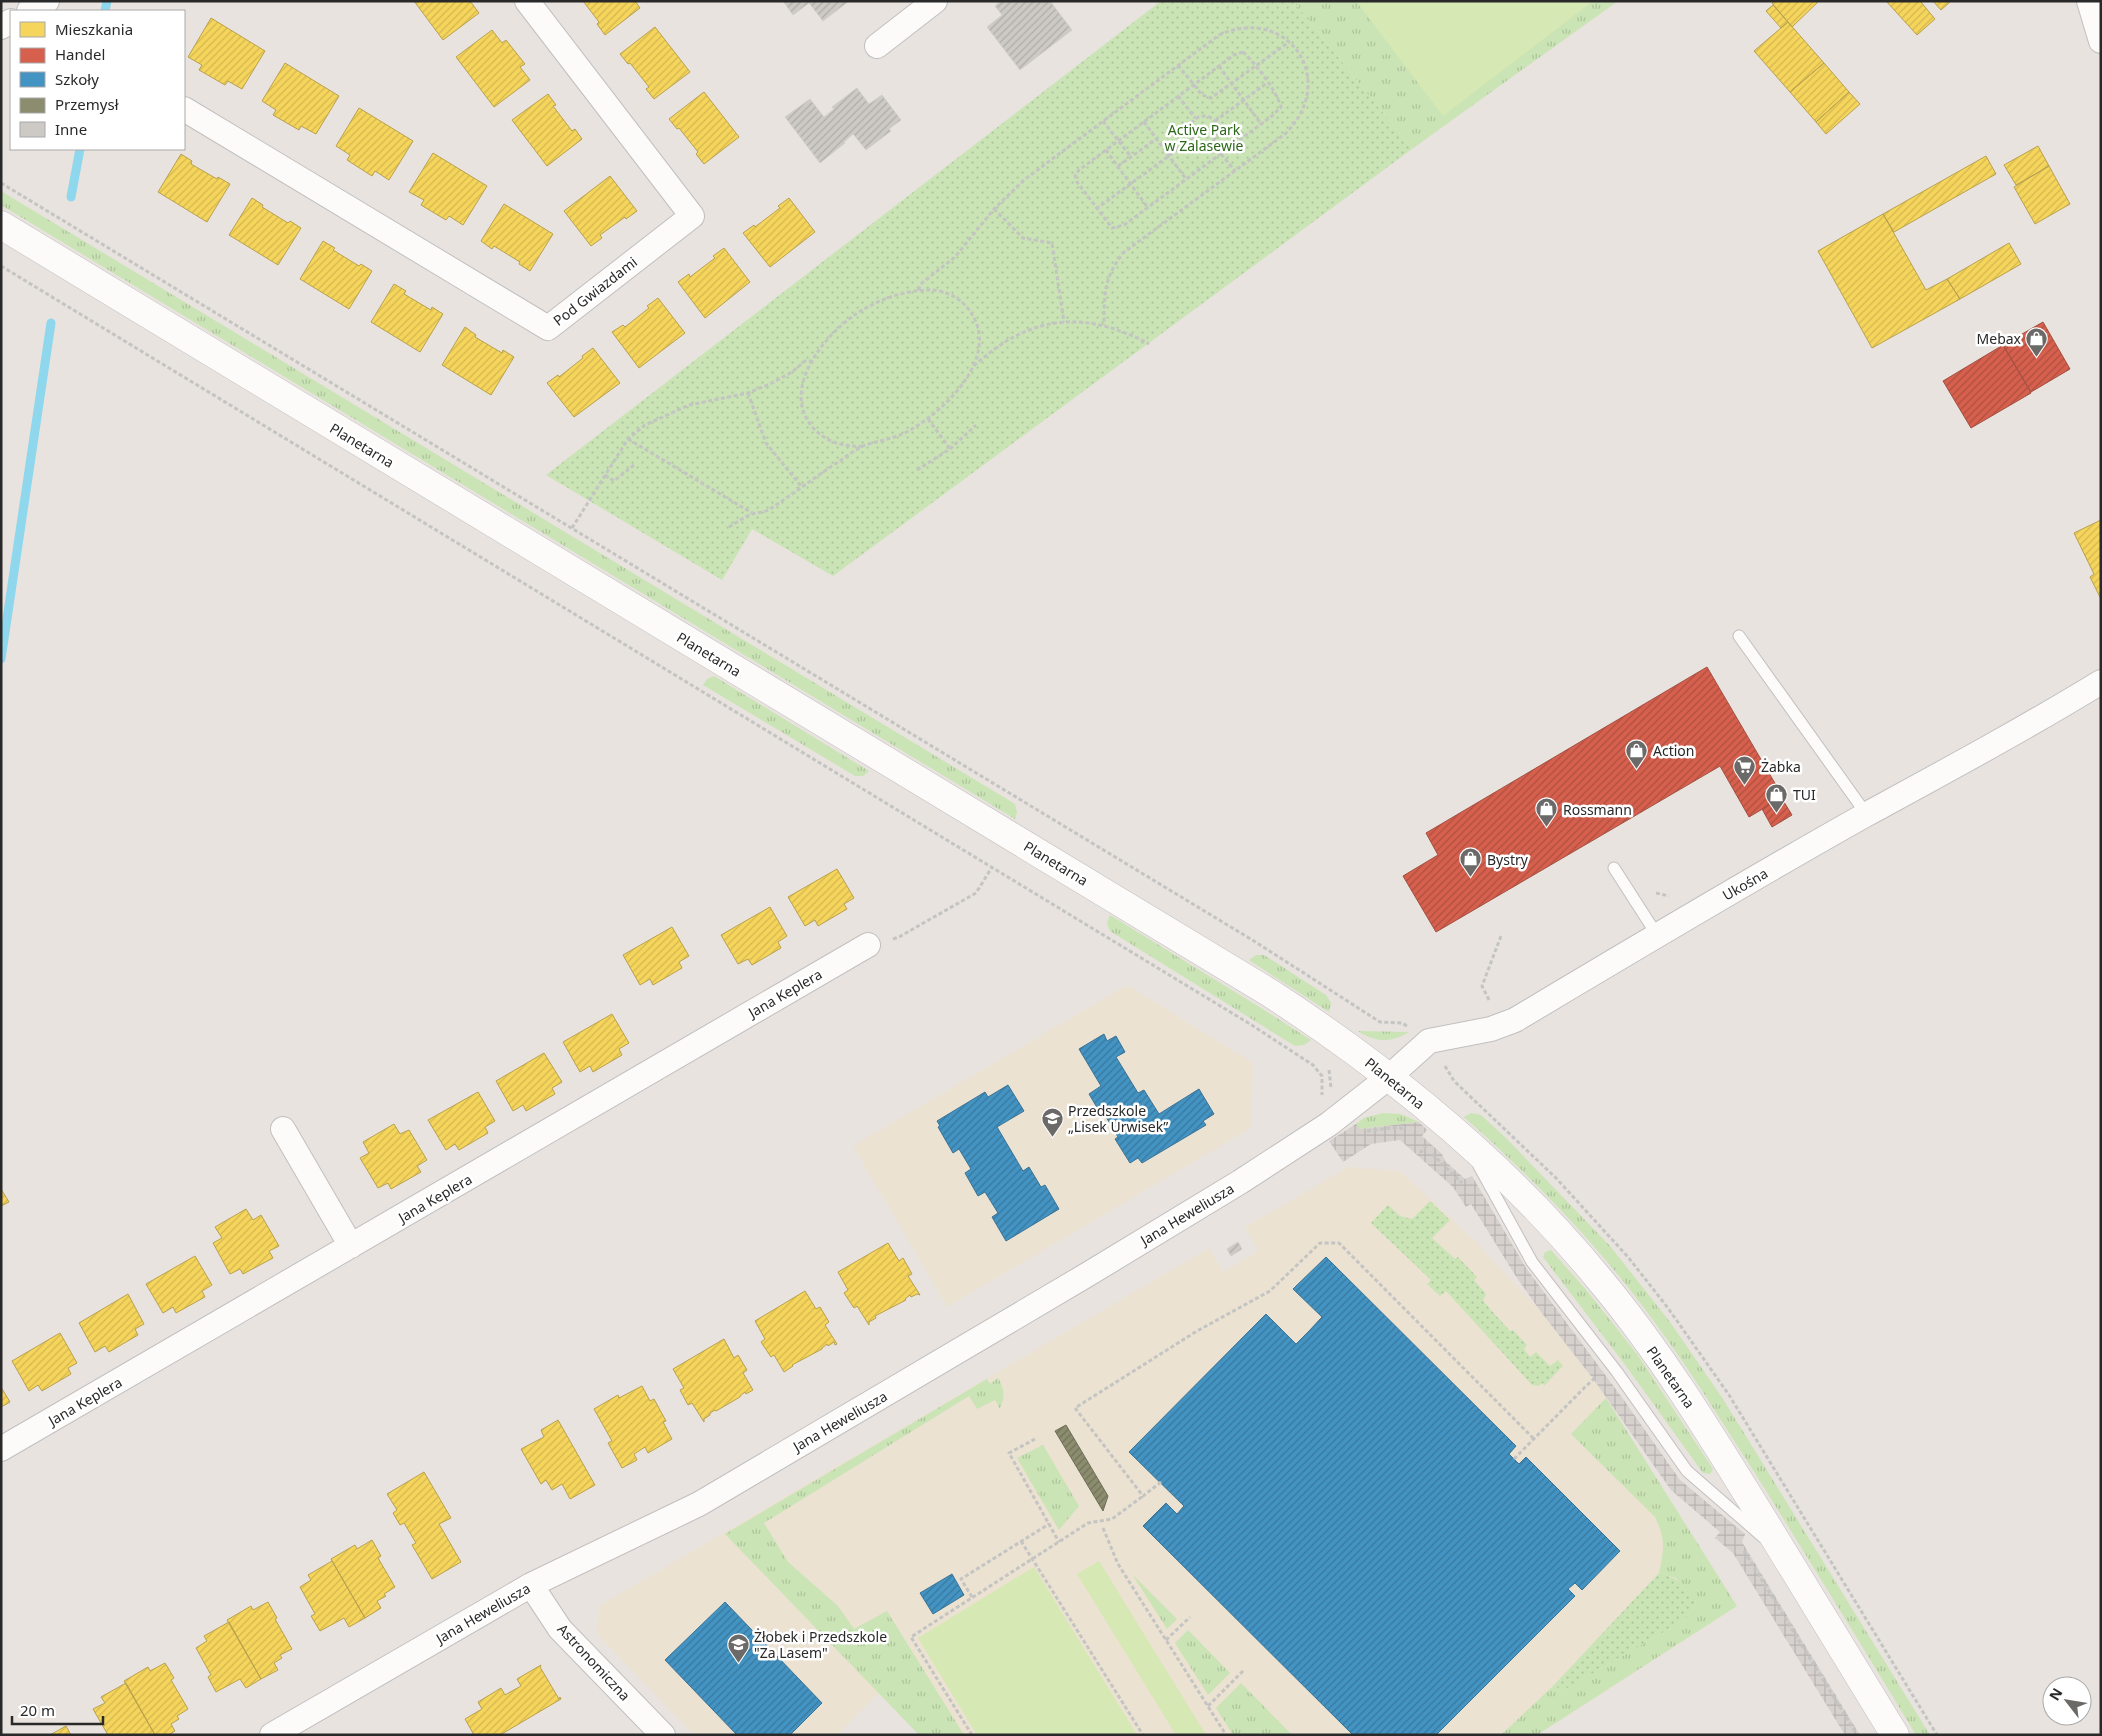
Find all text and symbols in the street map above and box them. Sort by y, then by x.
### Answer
legend [10,10,185,150]
text: Mieszkania [55,19,133,39]
text: Handel [55,44,105,64]
text: Szkoły [55,69,99,89]
text: Przemysł [55,94,119,114]
text: Inne [55,119,87,139]
park label: Active Park w Zalasewie [1165,120,1244,155]
street label: Pod Gwiazdami [549,252,641,330]
shop icon: Mebax [2025,326,2049,357]
place label: Mebax [1977,329,2022,348]
street label: Planetarna [326,418,398,472]
street label: Planetarna [673,627,745,681]
shop icon: Action [1625,738,1649,769]
place label: Action [1653,741,1694,760]
supermarket icon: Żabka [1733,754,1757,785]
place label: Żabka [1761,757,1801,776]
shop icon: TUI [1765,782,1789,813]
place label: TUI [1793,785,1816,804]
shop icon: Rossmann [1535,797,1559,828]
place label: Rossmann [1563,800,1632,819]
street label: Planetarna [1020,836,1092,890]
shop icon: Bystry [1459,847,1483,878]
place label: Bystry [1487,850,1529,869]
street label: Ukośna [1719,863,1771,905]
street label: Jana Keplera [743,964,825,1023]
street label: Planetarna [1361,1053,1429,1113]
place label: Przedszkole „Lisek Urwisek” [1068,1101,1168,1136]
school or university icon: Przedszkole „Lisek Urwisek” [1040,1106,1064,1137]
street label: Jana Keplera [393,1169,475,1228]
street label: Jana Heweliusza [1135,1179,1237,1250]
street label: Planetarna [1643,1342,1699,1412]
street label: Jana Keplera [43,1372,125,1431]
street label: Jana Heweliusza [788,1386,891,1457]
street label: Jana Heweliusza [431,1578,534,1649]
street label: Astronomiczna [554,1620,634,1704]
place label: Żłobek i Przedszkole "Za Lasem" [754,1627,887,1662]
school or university icon: Żłobek i Przedszkole "Za Lasem" [726,1632,750,1663]
north arrow [2042,1676,2092,1726]
text: N [2044,1684,2067,1704]
scale bar [12,1694,104,1726]
text: 20 m [20,1700,55,1720]

